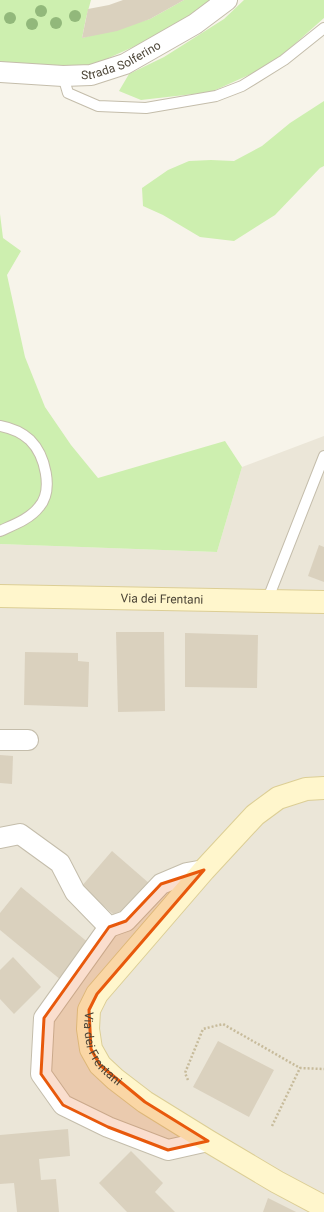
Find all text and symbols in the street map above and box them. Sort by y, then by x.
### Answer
street label: Strada Solferino [81,38,163,82]
street label: Via dei Frentani [121,591,203,607]
street label: Via dei Frentani [81,1012,124,1089]

